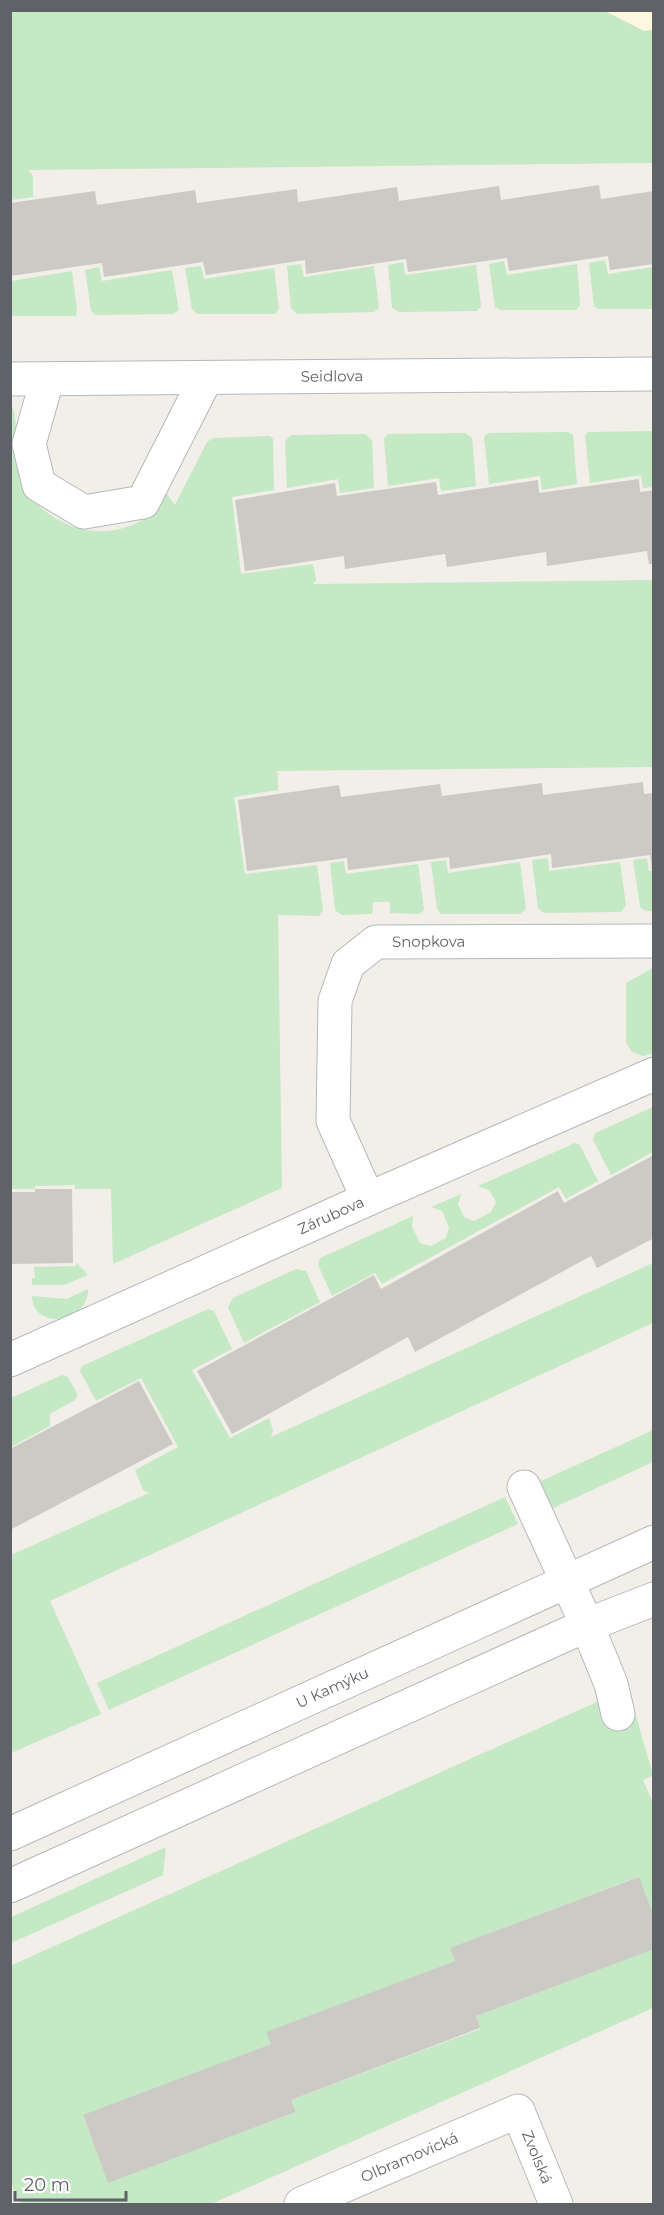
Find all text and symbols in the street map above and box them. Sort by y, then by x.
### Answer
street label: Seidlova [301,366,363,386]
street label: Snopkova [392,932,465,951]
street label: Zárubova [295,1192,367,1238]
street label: U Kamýku [293,1663,372,1712]
street label: Olbramovická [358,2128,461,2186]
street label: Zvolská [518,2128,557,2186]
scale bar [15,2164,126,2202]
text: 20 m [24,2174,70,2196]

